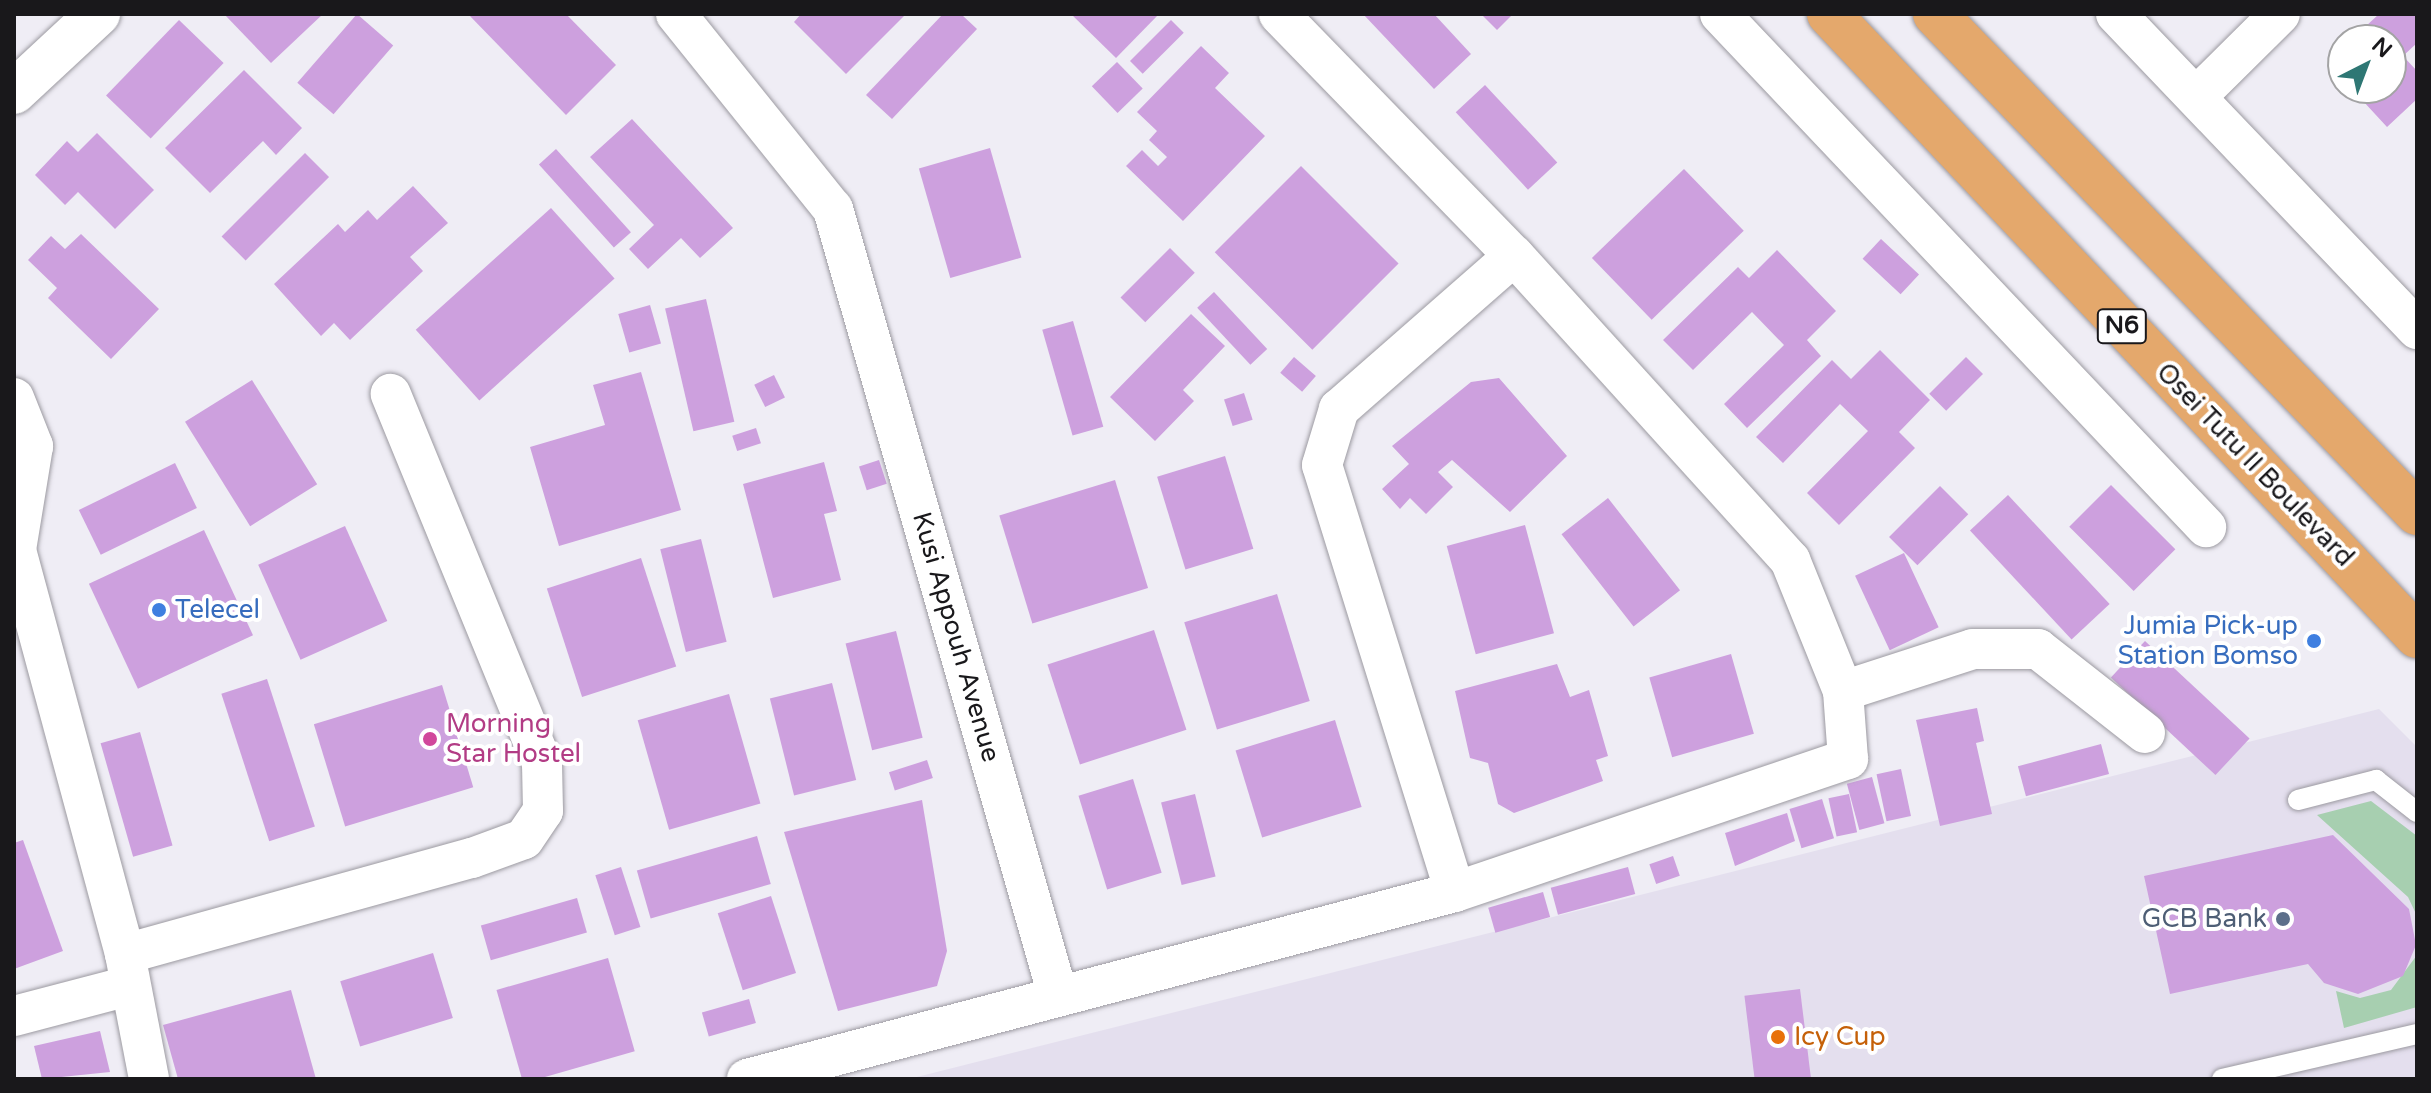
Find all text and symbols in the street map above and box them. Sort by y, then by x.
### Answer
north arrow [2327,24,2407,104]
text: N [2366,32,2397,63]
road number: N6 [2096,306,2148,346]
street label: Osei Tutu II Boulevard [2150,357,2360,573]
street label: Kusi Appouh Avenue [905,509,1007,765]
place label: Telecel [175,594,260,626]
marker: Telecel [150,601,168,619]
place label: Jumia Pick-up Station Bomso [2118,610,2298,672]
marker: Jumia Pick-up Station Bomso [2305,632,2323,650]
place label: Morning Star Hostel [446,708,581,770]
marker: Morning Star Hostel [421,730,439,748]
place label: GCB Bank [2142,903,2267,935]
marker: GCB Bank [2274,910,2292,928]
place label: Icy Cup [1794,1021,1886,1053]
marker: Icy Cup [1769,1028,1787,1046]

